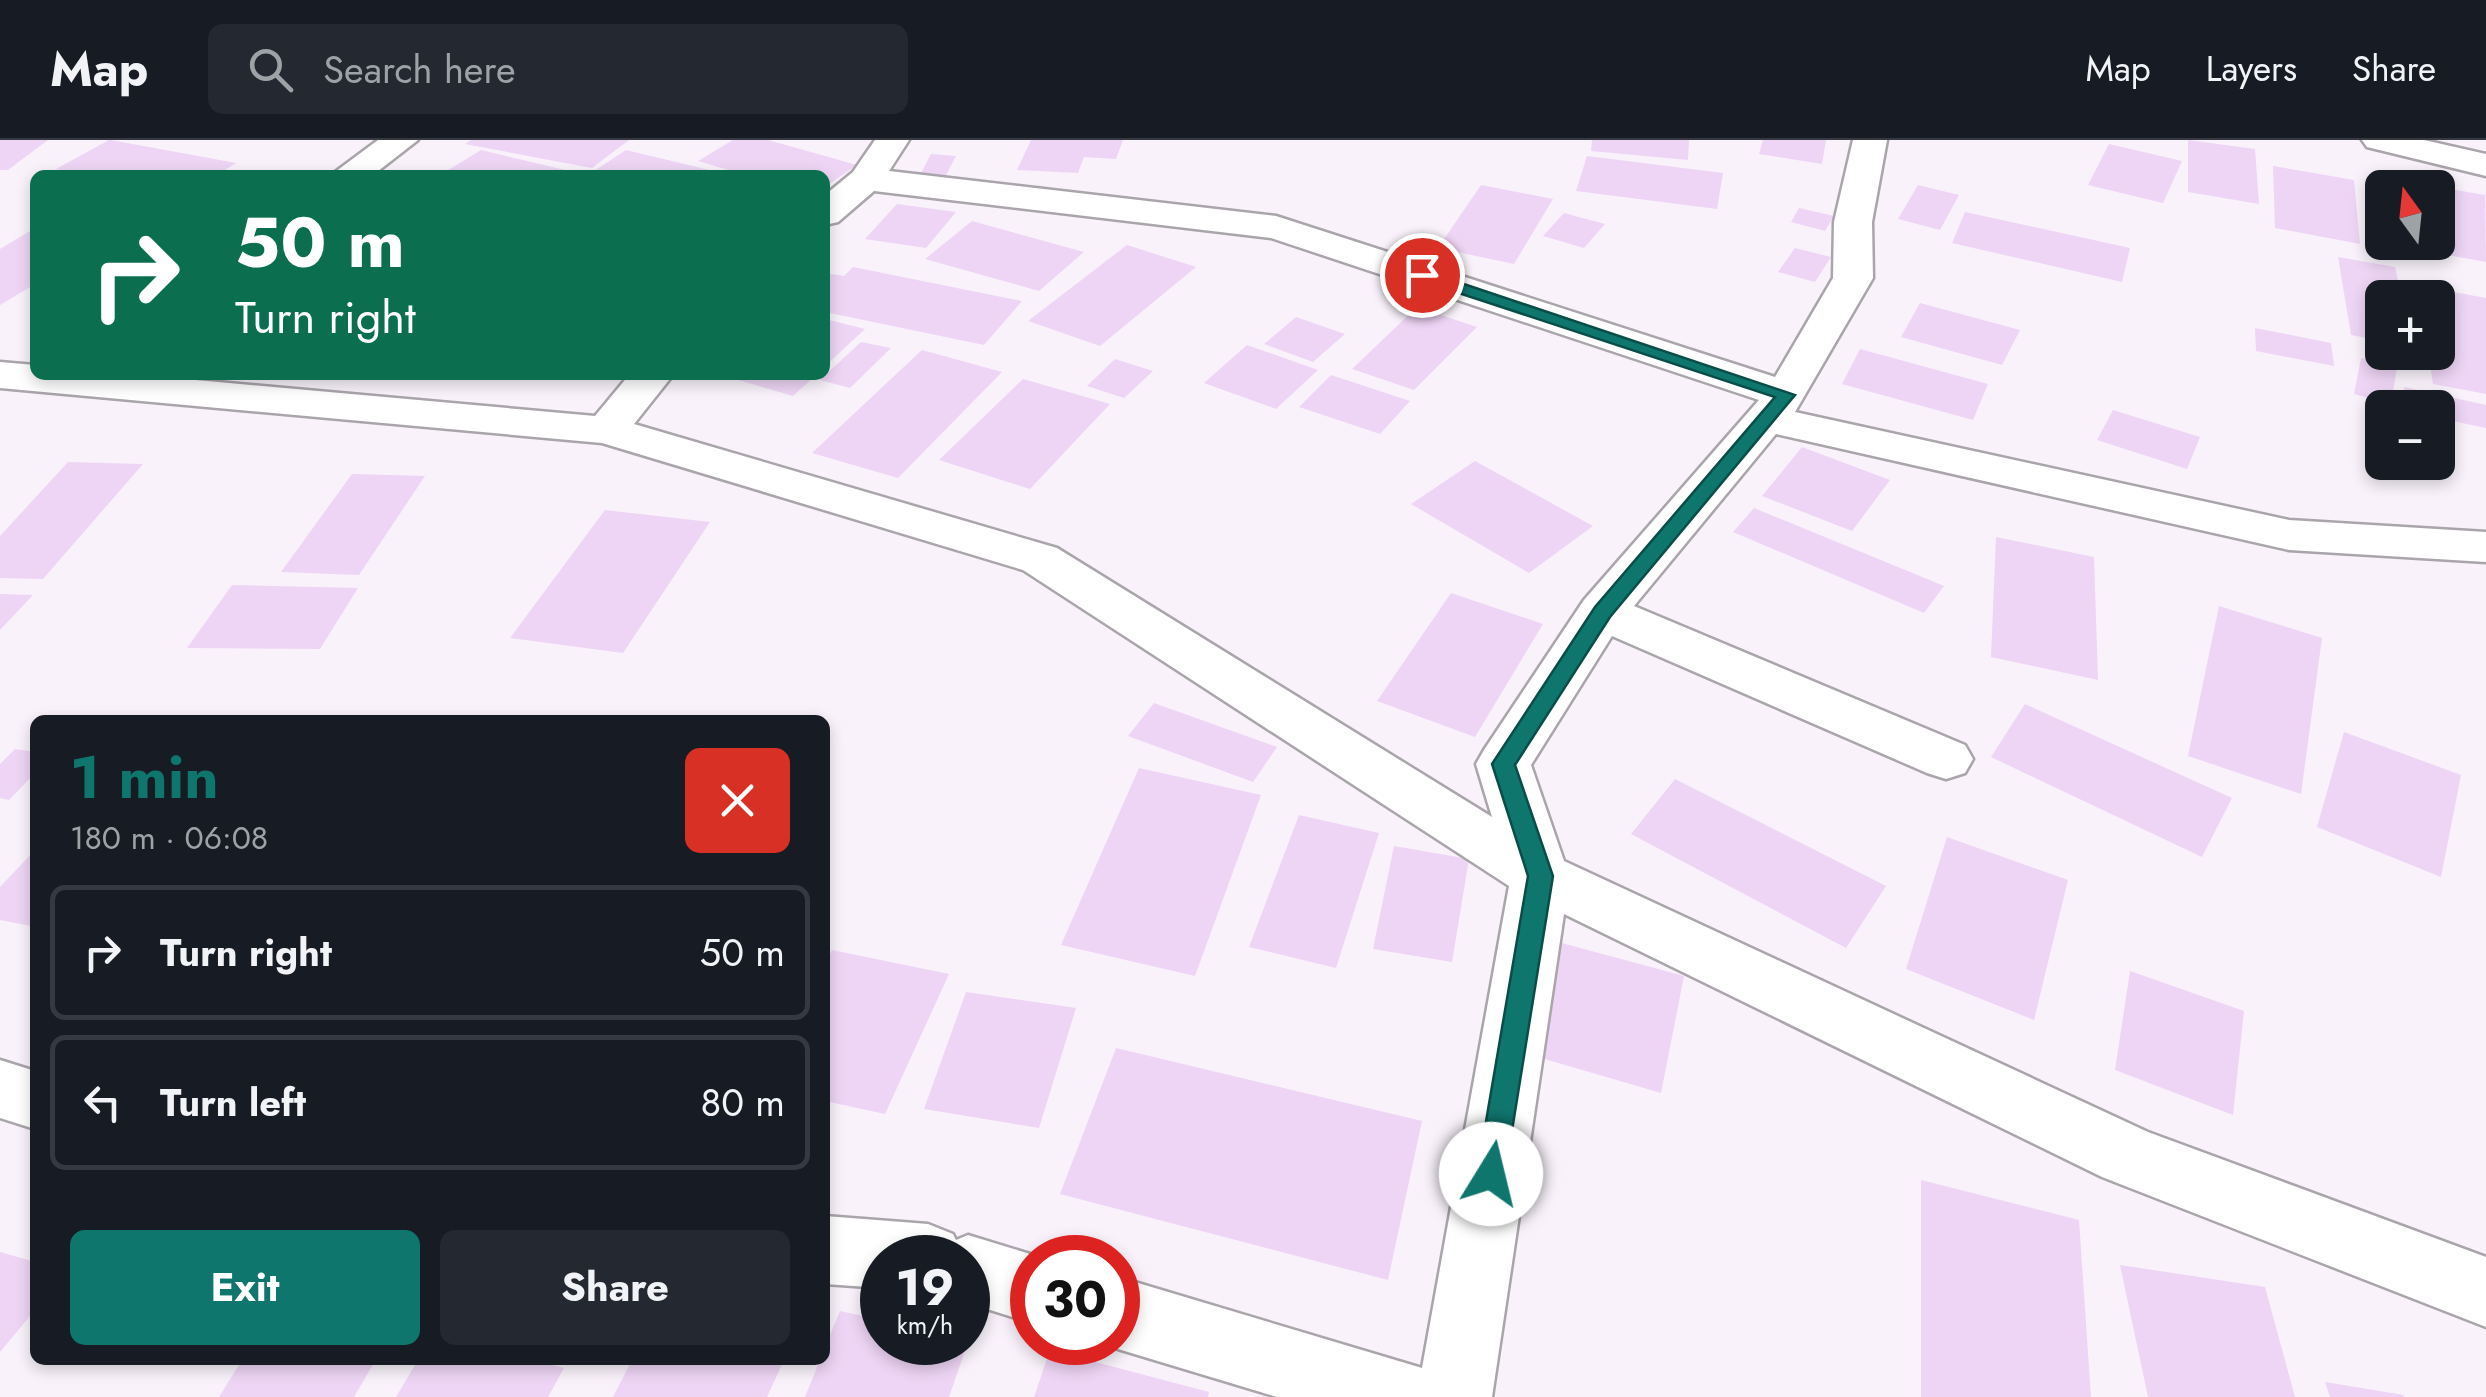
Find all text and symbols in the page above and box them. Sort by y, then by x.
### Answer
search box [208,24,908,114]
text: Map [50,35,148,104]
icon: search [243,42,298,97]
text: Search here [323,42,515,97]
text: Map [2086,44,2151,94]
text: Layers [2206,44,2297,94]
text: Share [2352,44,2436,94]
north arrow [2365,170,2455,260]
map controls [2365,170,2455,480]
text: 50 m [235,192,405,293]
icon: right [70,210,200,340]
pin [1380,233,1465,318]
icon: arrive [1395,248,1450,303]
button: + [2365,280,2455,370]
text: Turn right [235,285,416,350]
button: − [2365,390,2455,480]
text: 1 min [70,734,219,821]
button: close [685,748,790,853]
text: 180 m · 06:08 [70,815,268,861]
icon: right [75,925,130,980]
text: Turn right [160,925,332,980]
text: 50 m [700,925,785,980]
icon: left [75,1075,130,1130]
text: Turn left [160,1075,306,1130]
text: 80 m [700,1075,785,1130]
position arrow [1439,1122,1543,1226]
button: Exit [70,1230,420,1345]
button: Share [440,1230,790,1345]
speed limit sign: 30 [1010,1235,1140,1365]
text: 19 [896,1251,954,1324]
text: km/h [897,1307,953,1343]

